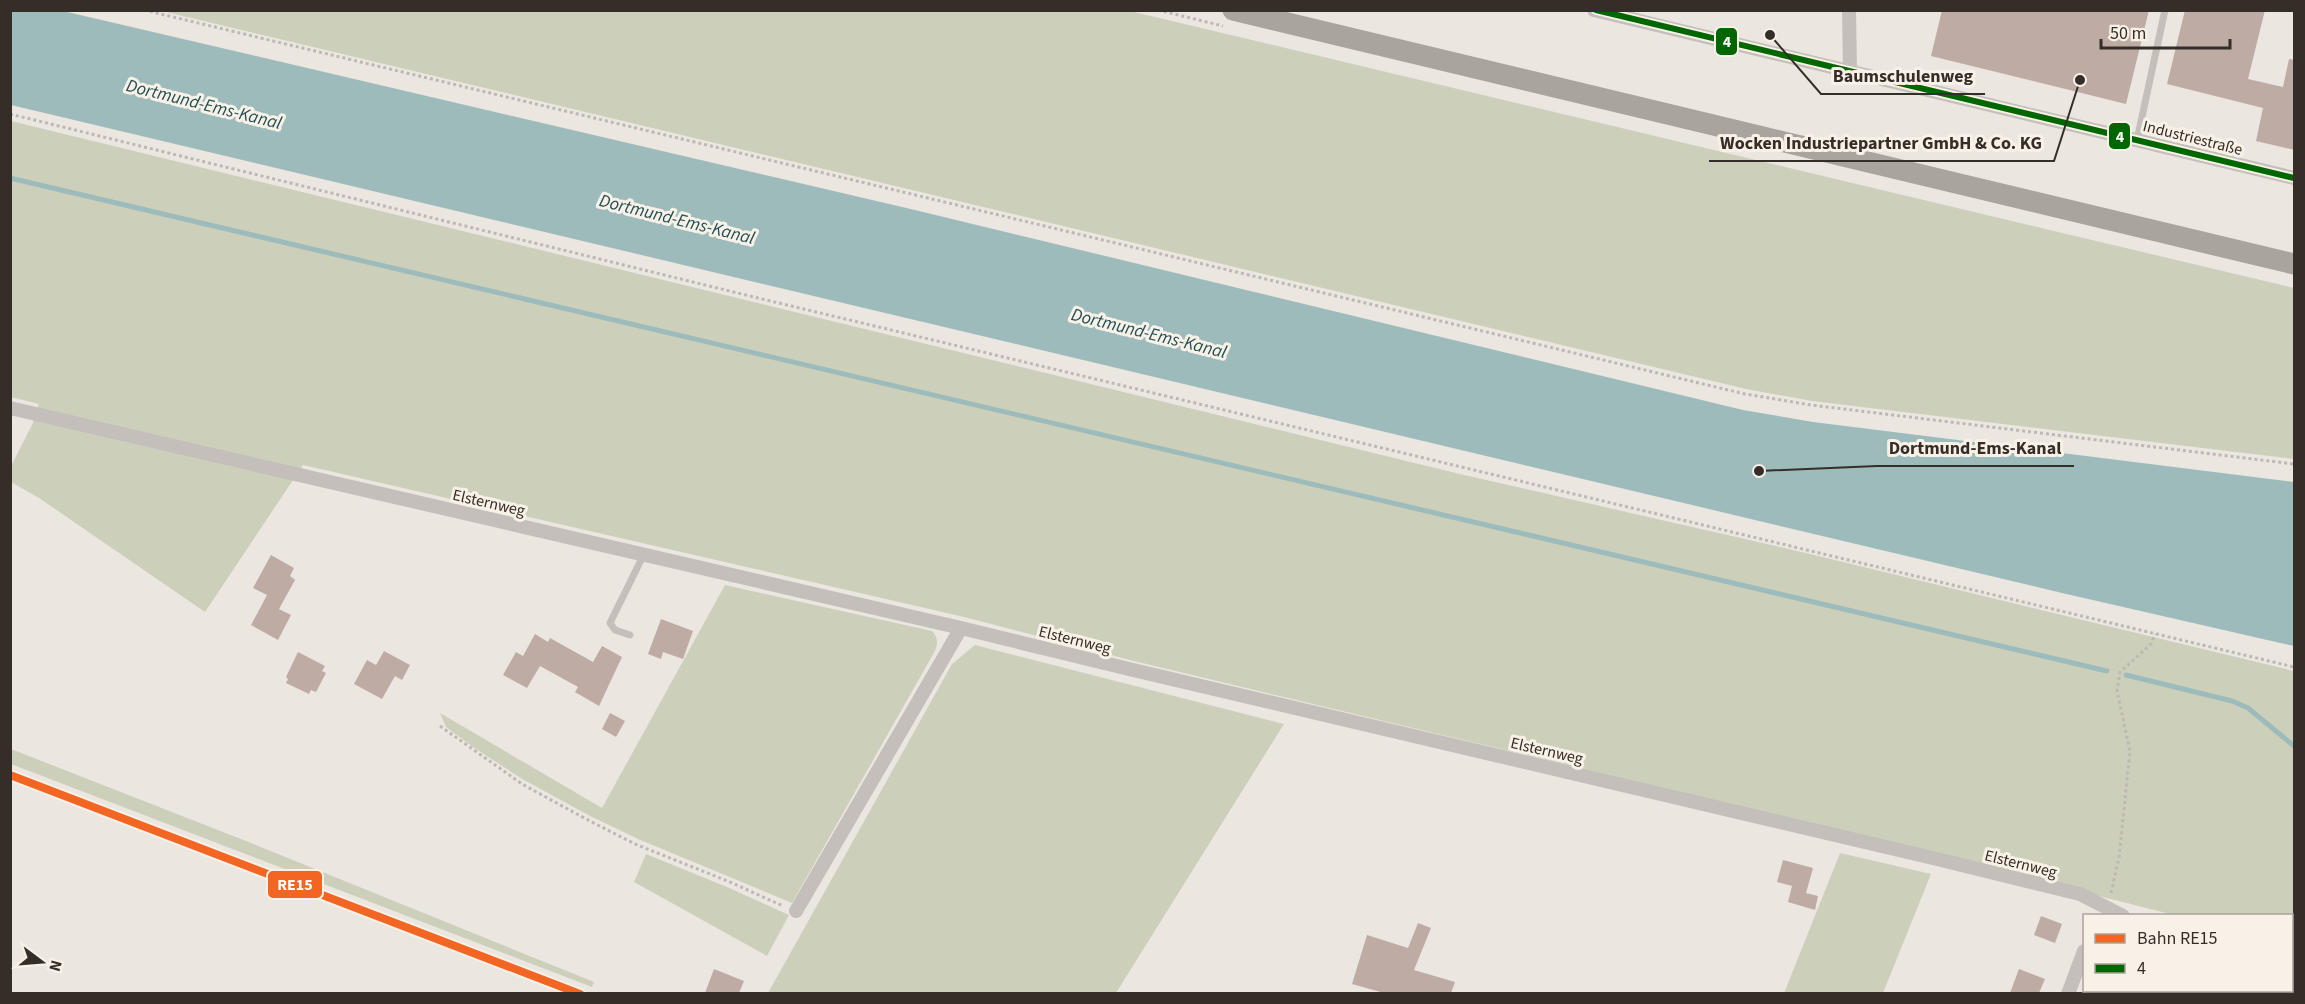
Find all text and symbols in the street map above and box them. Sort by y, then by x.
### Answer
scale bar [2101,12,2230,50]
text: 50 m [2110,21,2146,46]
line badge: 4 [1715,27,1738,56]
text: 4 [1723,31,1732,53]
callout: Baumschulenweg [1821,58,1985,94]
text: Baumschulenweg [1833,64,1974,89]
water label: Dortmund-Ems-Kanal [124,73,285,136]
street label: Industriestraße [2141,115,2245,161]
line badge: 4 [2108,122,2131,150]
callout: Wocken Industriepartner GmbH & Co. KG [1709,125,2054,161]
text: 4 [2116,126,2125,148]
text: Wocken Industriepartner GmbH & Co. KG [1720,131,2042,156]
water label: Dortmund-Ems-Kanal [597,188,758,251]
water label: Dortmund-Ems-Kanal [1069,302,1230,365]
callout: Dortmund-Ems-Kanal [1877,430,2074,466]
text: Dortmund-Ems-Kanal [1889,436,2061,461]
street label: Elsternweg [450,484,527,522]
street label: Elsternweg [1036,620,1113,660]
street label: Elsternweg [1508,732,1585,770]
street label: Elsternweg [1982,844,2059,884]
line badge: RE15 [267,870,323,899]
text: RE15 [277,874,313,896]
legend [2083,914,2293,992]
text: Bahn RE15 [2137,926,2218,951]
north arrow [12,932,72,992]
text: 4 [2137,956,2146,981]
text: N [43,958,67,974]

